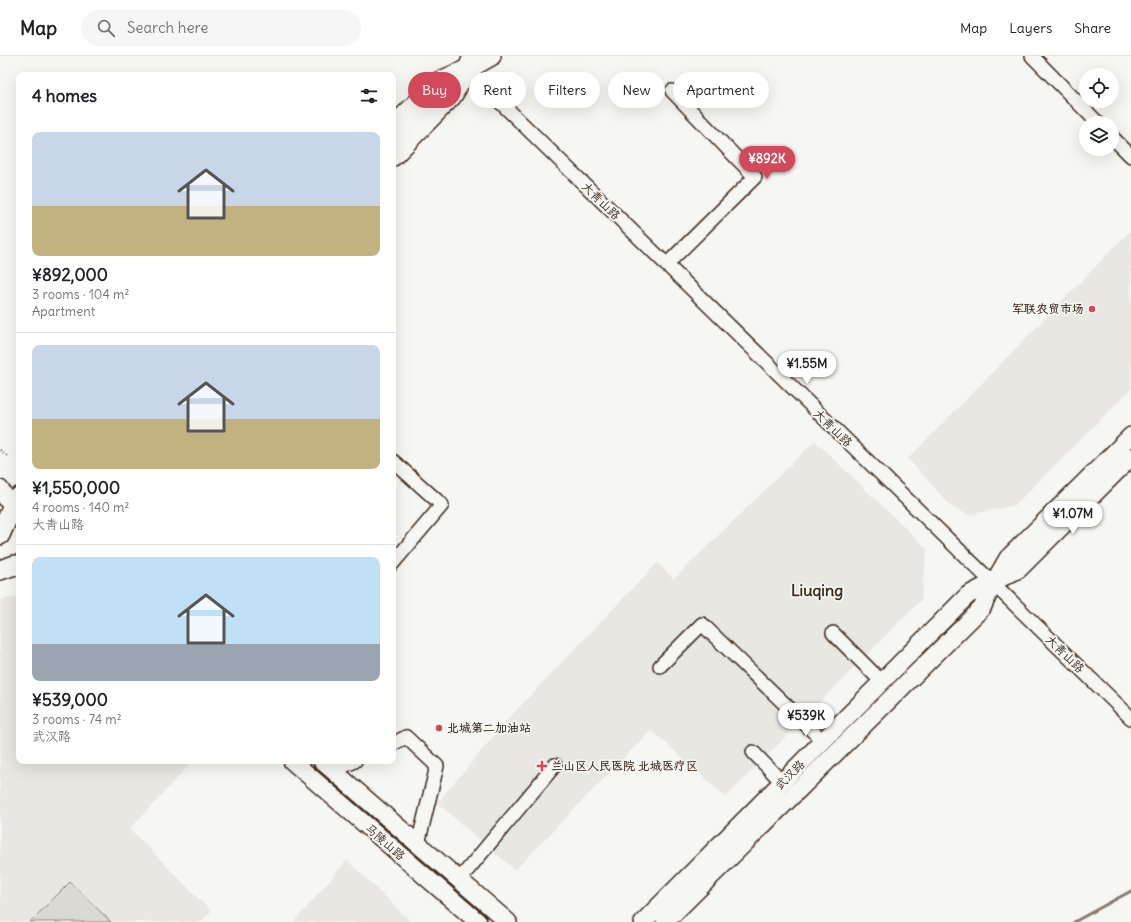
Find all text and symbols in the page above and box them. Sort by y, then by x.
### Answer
search box [81,10,361,46]
text: Map [20,16,57,40]
icon: search [95,17,117,39]
text: Search here [127,18,208,37]
text: Map [960,19,987,37]
text: Layers [1009,19,1052,37]
text: Share [1074,19,1111,37]
map controls [1079,68,1119,156]
button: locate [1079,68,1119,108]
chip: Buy [408,72,461,108]
chip: Rent [469,72,526,108]
chip: Filters [534,72,600,108]
chip: New [608,72,665,108]
chip: Apartment [673,72,769,108]
text: 4 homes [32,85,97,107]
icon: filters [358,85,380,107]
button: layers [1079,116,1119,156]
pin: ¥892K [739,146,795,180]
text: ¥892K [748,150,786,167]
icon: home [170,158,242,230]
street label: 大青山路 [579,179,624,223]
text: ¥892,000 [32,264,108,286]
text: 3 rooms · 104 m² [32,286,129,303]
place label: 军联农贸市场 [1012,301,1084,316]
text: Apartment [32,303,95,320]
marker: 军联农贸市场 [1087,304,1097,314]
pin: ¥1.55M [774,351,840,385]
text: ¥1.55M [787,355,827,372]
icon: home [170,371,242,443]
street label: 大青山路 [811,406,856,450]
text: ¥1,550,000 [32,477,120,499]
text: 4 rooms · 140 m² [32,499,129,516]
pin: ¥1.07M [1040,501,1106,535]
text: ¥1.07M [1053,505,1093,522]
text: 大青山路 [32,516,84,533]
district label: Liuqing [791,580,843,601]
icon: home [170,583,242,655]
street label: 大青山路 [1043,632,1088,676]
text: ¥539,000 [32,689,108,711]
pin: ¥539K [778,703,834,737]
text: ¥539K [787,707,825,724]
text: 3 rooms · 74 m² [32,711,122,728]
place label: 北城第二加油站 [447,720,531,735]
marker: 北城第二加油站 [434,723,444,733]
text: 武汉路 [32,728,71,745]
street label: 武汉路 [772,757,808,793]
place label: 兰山区人民医院 北城医疗区 [551,758,698,773]
marker: 兰山区人民医院 北城医疗区 [536,760,548,772]
street label: 马陵山路 [362,820,408,863]

